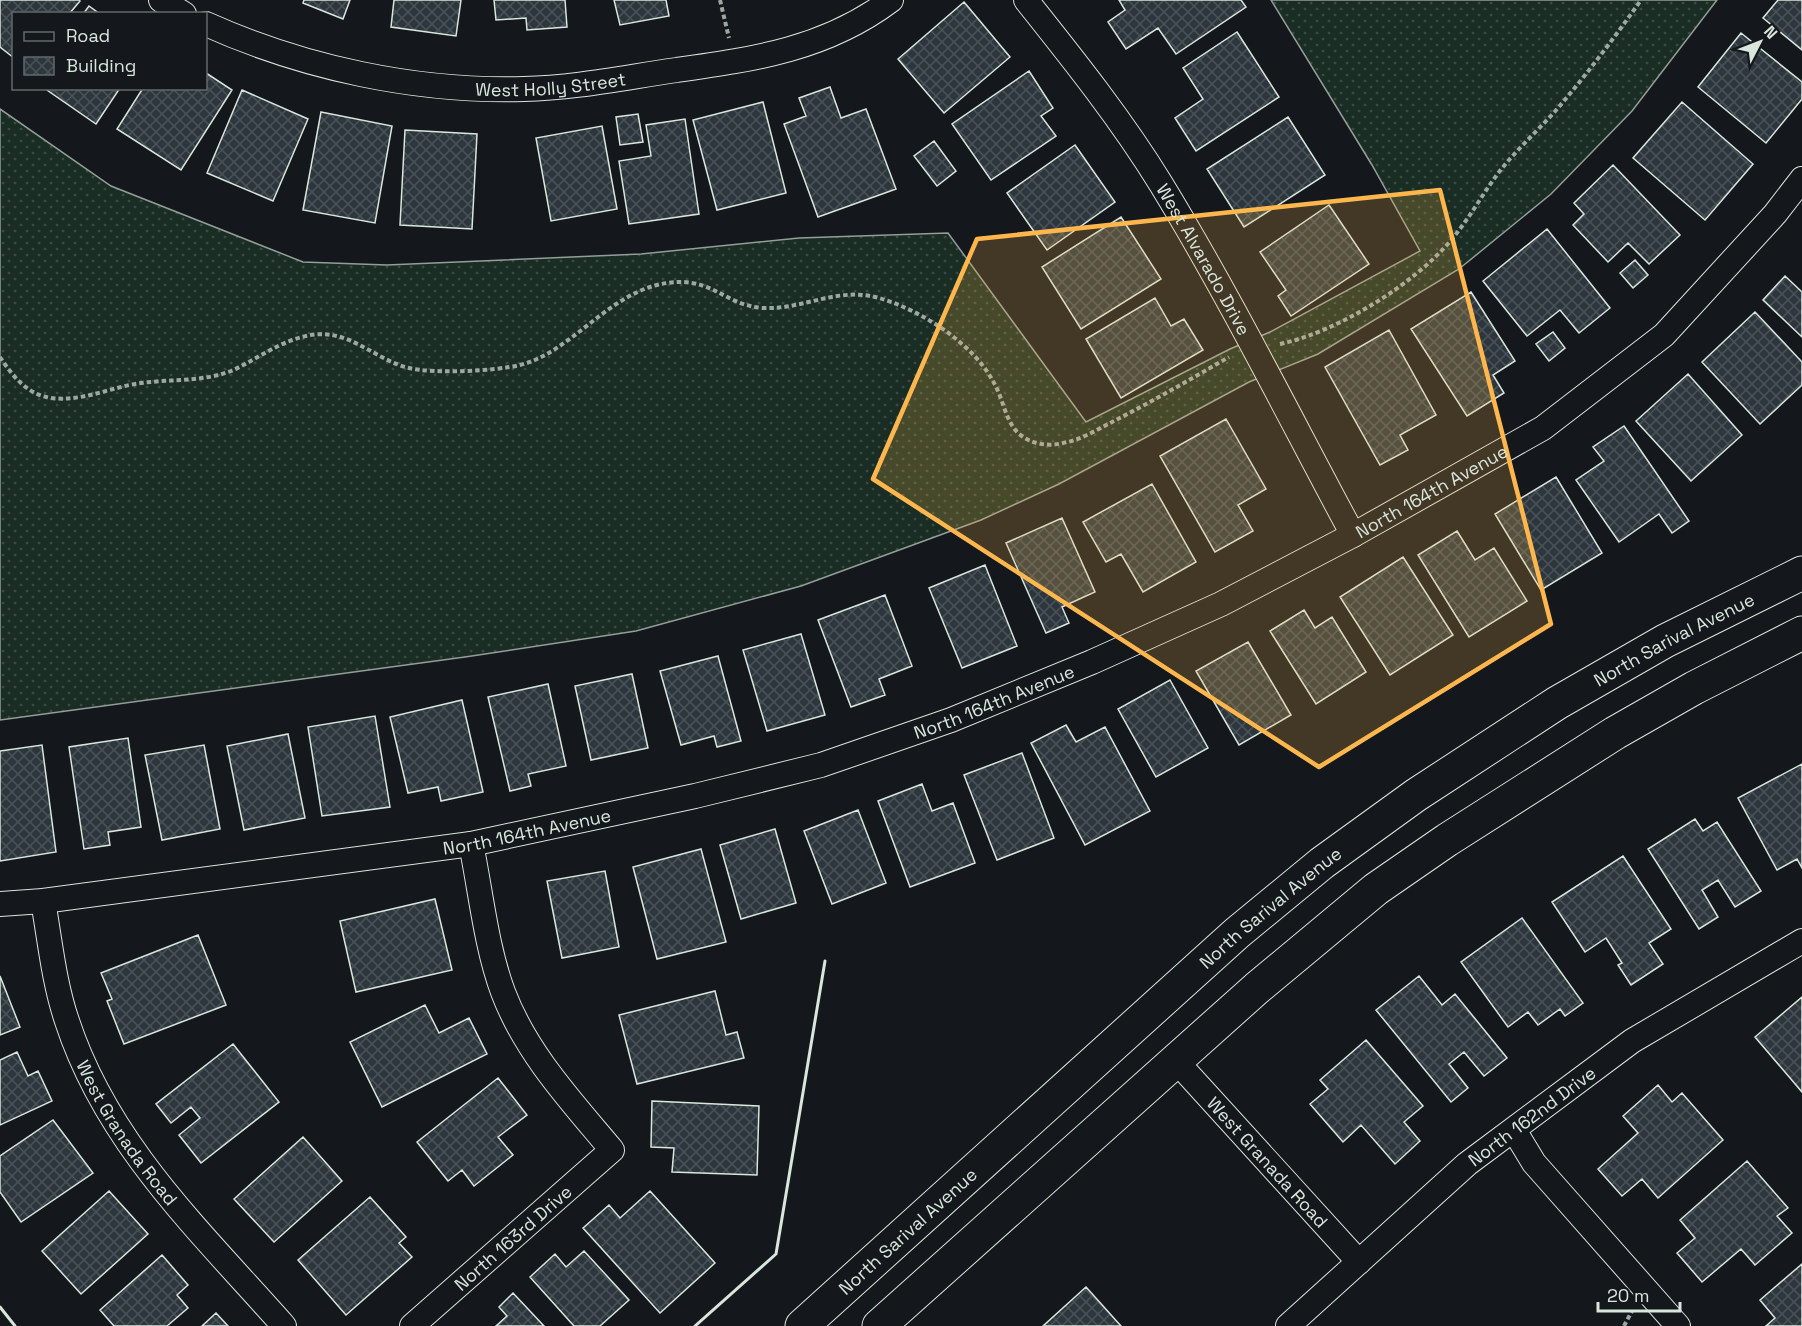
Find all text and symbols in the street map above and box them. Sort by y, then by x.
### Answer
legend [12,12,207,90]
north arrow [1730,12,1790,72]
text: N [1759,21,1782,43]
text: Road [66,24,110,47]
text: Building [66,54,136,77]
street label: West Holly Street [475,67,627,101]
street label: West Alvarado Drive [1152,179,1256,339]
street label: North 164th Avenue [1351,439,1511,543]
street label: North Sarival Avenue [1589,587,1758,691]
street label: North 164th Avenue [911,659,1078,744]
street label: North 164th Avenue [441,803,613,859]
street label: North Sarival Avenue [1194,841,1346,973]
street label: West Granada Road [72,1056,183,1210]
street label: North 162nd Drive [1463,1061,1600,1171]
street label: West Granada Road [1202,1092,1333,1232]
street label: North Sarival Avenue [833,1162,981,1299]
street label: North 163rd Drive [449,1180,576,1295]
scale bar [1598,1275,1680,1313]
text: 20 m [1607,1284,1650,1307]

